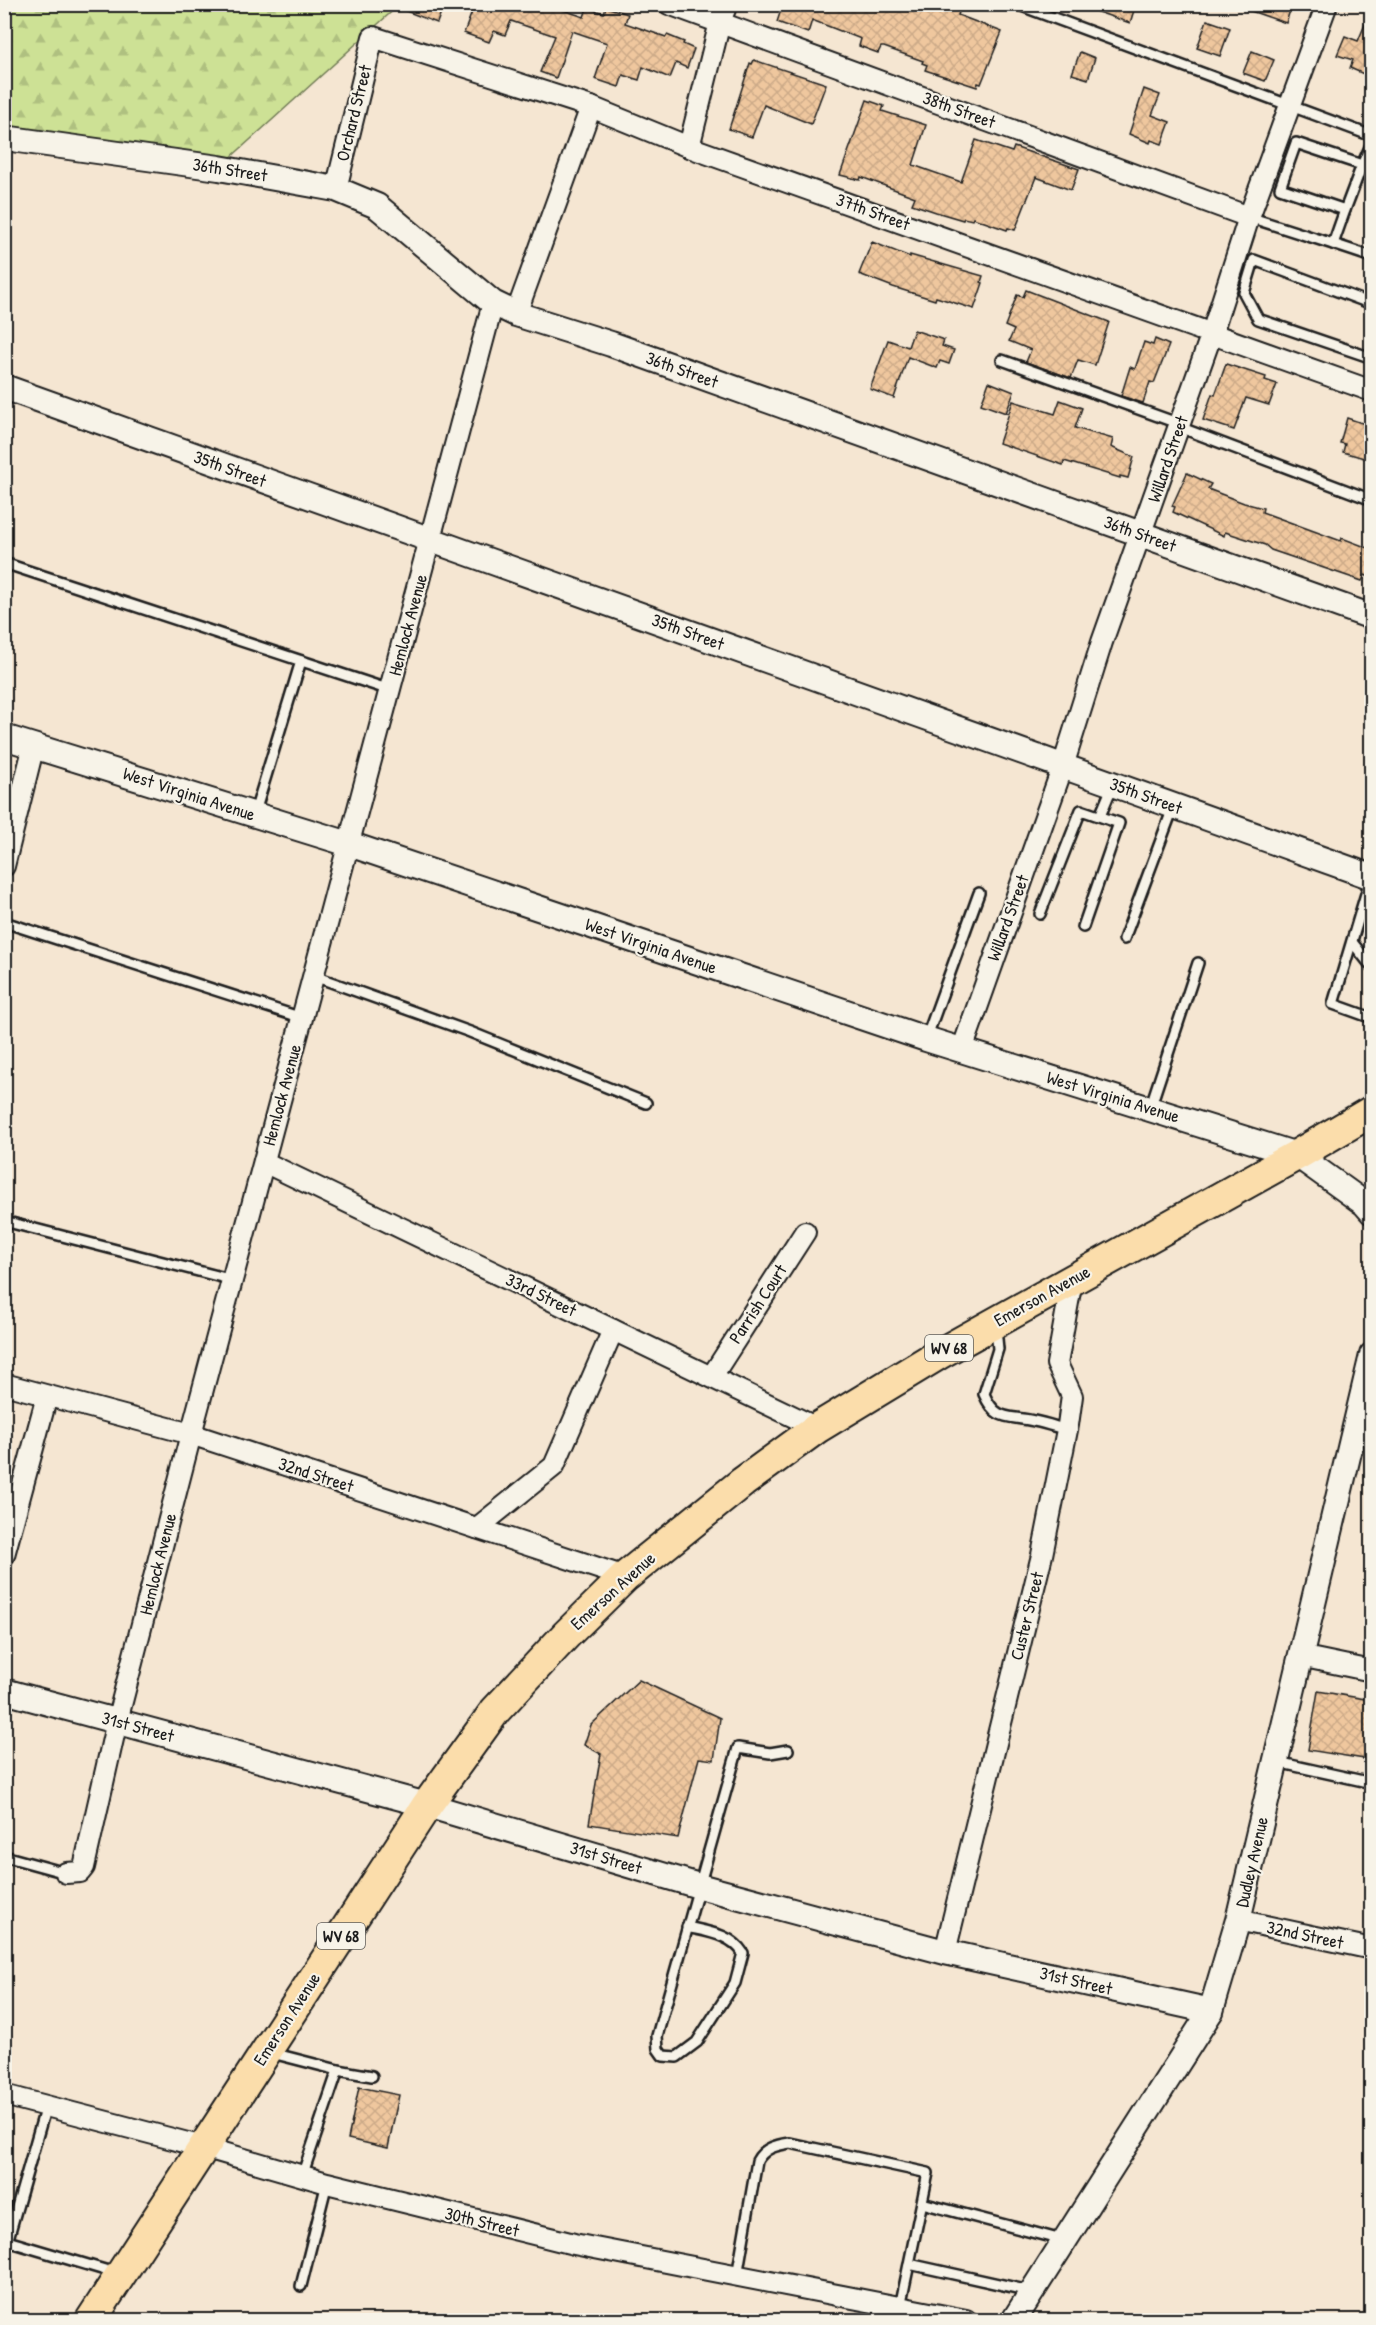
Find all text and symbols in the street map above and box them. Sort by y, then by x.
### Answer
street label: Orchard Street [329,61,378,164]
street label: 38th Street [919,85,1000,134]
street label: 36th Street [191,151,270,188]
street label: 37th Street [833,187,914,237]
street label: 36th Street [643,345,722,394]
street label: Willard Street [1141,411,1194,505]
street label: 35th Street [190,444,271,493]
street label: 36th Street [1101,509,1180,558]
street label: Hemlock Avenue [382,571,433,678]
street label: 35th Street [648,607,729,656]
street label: West Virginia Avenue [120,760,258,827]
street label: 35th Street [1106,771,1187,820]
street label: Willard Street [980,871,1035,964]
street label: West Virginia Avenue [582,911,720,980]
street label: Hemlock Avenue [256,1041,307,1148]
street label: West Virginia Avenue [1044,1064,1183,1129]
street label: Parrish Court [723,1259,793,1348]
street label: Emerson Avenue [989,1259,1094,1332]
street label: 33rd Street [502,1267,582,1323]
road number: WV 68 [925,1335,973,1361]
street label: 32nd Street [275,1451,358,1499]
street label: Hemlock Avenue [133,1510,182,1617]
street label: Emerson Avenue [565,1546,661,1636]
street label: Custer Street [1003,1568,1050,1663]
street label: 31st Street [99,1705,178,1748]
street label: Dudley Avenue [1229,1814,1274,1910]
street label: 31st Street [567,1835,646,1880]
street label: 32nd Street [1265,1914,1346,1955]
road number: WV 68 [317,1923,365,1949]
street label: 31st Street [1037,1960,1116,2001]
street label: Emerson Avenue [247,1967,326,2070]
street label: 30th Street [442,2200,523,2243]

